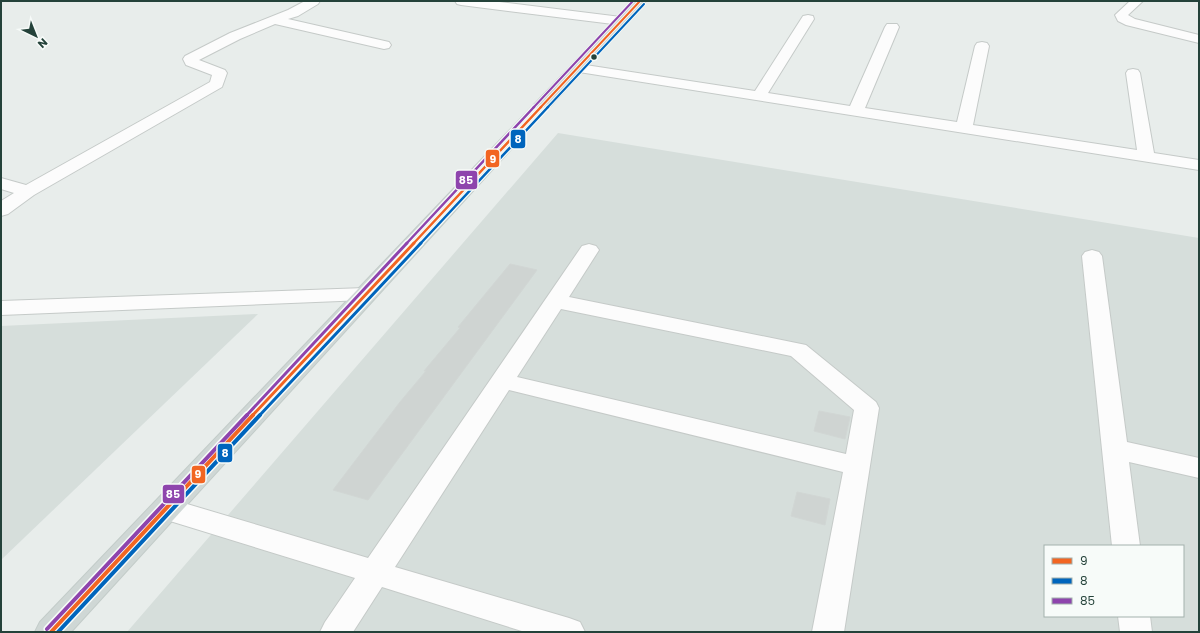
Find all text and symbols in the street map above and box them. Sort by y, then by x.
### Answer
north arrow [16,16,56,56]
text: N [34,35,51,52]
unlabelled marker [589,52,599,62]
line badge: 8 [510,129,526,149]
text: 8 [514,131,522,147]
line badge: 9 [485,149,500,168]
text: 9 [490,151,497,167]
line badge: 85 [455,170,478,190]
text: 85 [459,172,473,188]
line badge: 8 [217,443,233,463]
text: 8 [221,445,229,461]
line badge: 9 [191,465,206,484]
text: 9 [195,466,202,482]
line badge: 85 [162,484,185,504]
text: 85 [166,486,180,502]
legend [1044,545,1184,617]
text: 9 [1080,552,1088,569]
text: 8 [1080,572,1088,589]
text: 85 [1080,592,1095,609]

